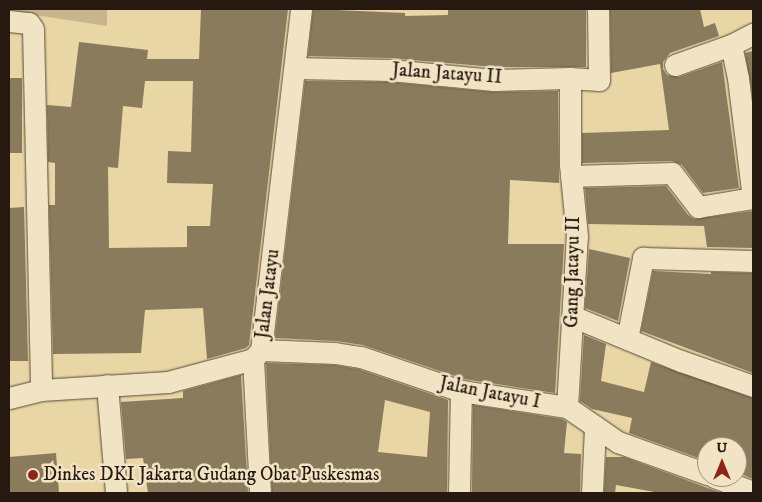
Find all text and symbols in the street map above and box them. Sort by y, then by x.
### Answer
street label: Jalan Jatayu II [391,59,503,89]
street label: Gang Jatayu II [561,216,585,328]
street label: Jalan Jatayu [251,248,285,340]
street label: Jalan Jatayu I [438,372,542,414]
north arrow [697,437,747,487]
text: U [717,439,727,457]
place label: Dinkes DKI Jakarta Gudang Obat Puskesmas [43,464,379,486]
marker: Dinkes DKI Jakarta Gudang Obat Puskesmas [27,469,39,481]

